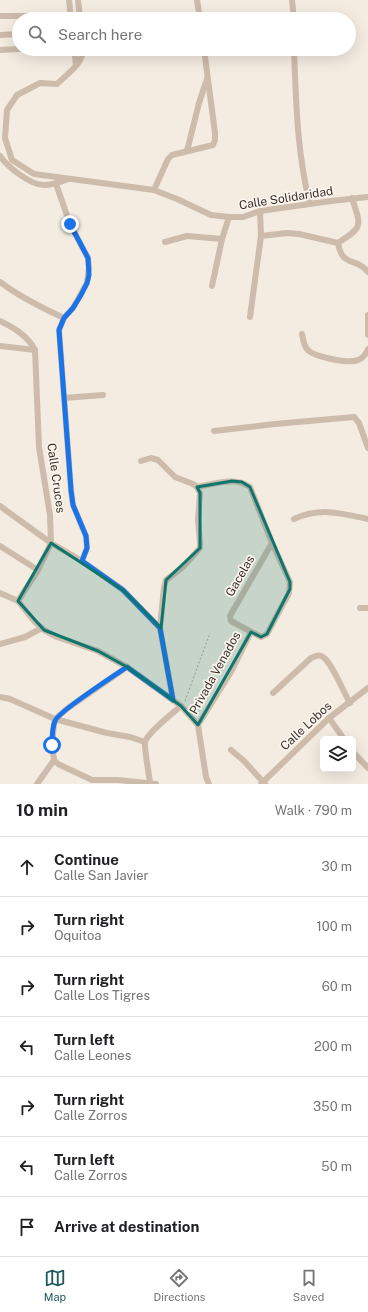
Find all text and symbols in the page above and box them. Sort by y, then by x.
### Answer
search box [12,12,356,56]
icon: search [26,23,48,45]
text: Search here [58,26,142,43]
street label: Calle Solidaridad [238,184,334,212]
route end [61,215,79,233]
street label: Calle Cruces [44,442,68,514]
street label: Gacelas [223,553,257,599]
street label: Privada Venados [187,629,243,717]
street label: Calle Lobos [278,699,334,753]
route start [43,736,61,754]
map controls [320,736,356,772]
button: layers [320,736,356,772]
text: 10 min [16,800,68,820]
text: Walk · 790 m [275,803,352,818]
text: Continue [54,851,119,868]
icon: ahead [16,856,38,878]
text: 30 m [322,859,352,874]
text: Calle San Javier [54,868,149,883]
text: Turn right [54,911,124,928]
icon: right [16,916,38,938]
text: 100 m [316,919,352,934]
text: Oquitoa [54,928,101,943]
text: Turn right [54,971,124,988]
icon: right [16,976,38,998]
text: 60 m [322,979,352,994]
text: Calle Los Tigres [54,988,150,1003]
text: Turn left [54,1031,115,1048]
icon: left [16,1036,38,1058]
text: 200 m [314,1039,352,1054]
text: Calle Leones [54,1048,131,1063]
text: Turn right [54,1091,124,1108]
icon: right [16,1096,38,1118]
text: 350 m [313,1099,352,1114]
text: Calle Zorros [54,1108,127,1123]
text: Turn left [54,1151,115,1168]
icon: left [16,1156,38,1178]
text: 50 m [321,1159,352,1174]
text: Calle Zorros [54,1168,127,1183]
icon: arrive [16,1216,38,1238]
text: Arrive at destination [54,1218,199,1235]
tab: Map [44,1267,66,1303]
tab: Directions [154,1267,205,1303]
tab: Saved [293,1267,324,1303]

